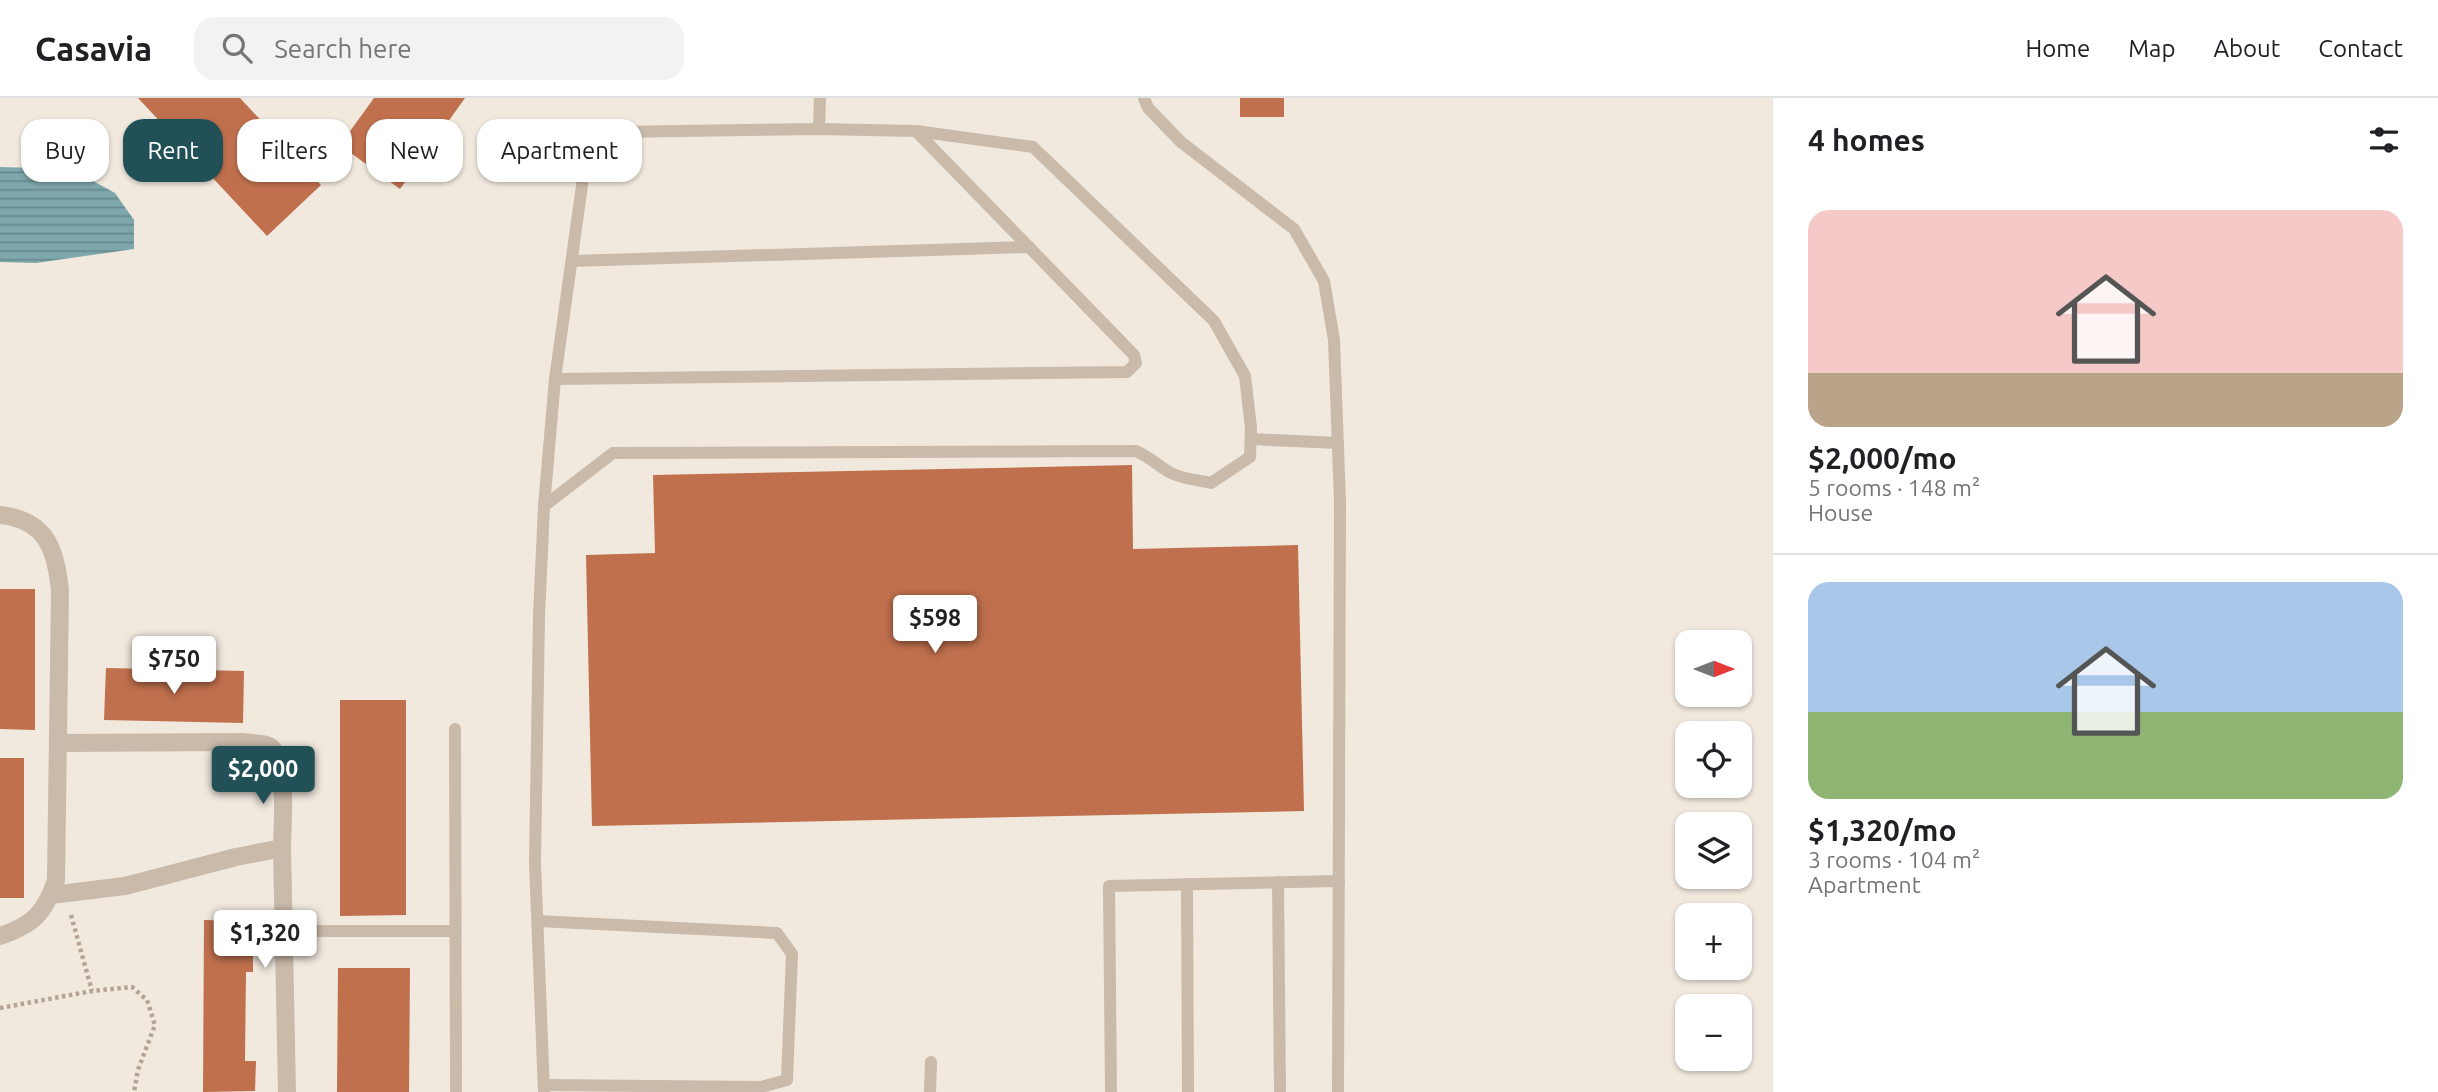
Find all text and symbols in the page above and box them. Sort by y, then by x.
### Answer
search box [194,17,684,80]
icon: search [218,29,256,67]
text: Casavia [35,30,152,67]
text: Search here [274,34,412,63]
text: Home [2025,35,2090,62]
text: Map [2128,35,2175,62]
text: About [2213,35,2280,62]
text: Contact [2318,35,2403,62]
chip: Buy [21,119,109,182]
chip: Rent [123,119,223,182]
chip: Filters [237,119,352,182]
chip: New [366,119,463,182]
chip: Apartment [477,119,642,182]
icon: filters [2365,121,2403,159]
text: 4 homes [1808,123,1925,157]
icon: home [2043,256,2169,382]
text: $2,000/mo [1808,441,1957,475]
text: 5 rooms · 148 m² [1808,475,1980,500]
text: House [1808,500,1873,525]
pin: $598 [894,596,976,655]
text: $598 [909,605,961,630]
icon: home [2043,628,2169,754]
north arrow [1675,630,1752,707]
map controls [1675,630,1752,1071]
pin: $750 [133,636,215,696]
text: $750 [148,646,200,671]
button: locate [1675,721,1752,798]
pin: $2,000 [206,746,320,806]
text: $2,000 [228,756,298,781]
button: layers [1675,812,1752,889]
text: $1,320/mo [1808,813,1957,847]
text: 3 rooms · 104 m² [1808,847,1980,872]
text: Apartment [1808,872,1921,897]
button: + [1675,903,1752,980]
pin: $1,320 [208,910,322,970]
text: $1,320 [230,920,300,945]
button: − [1675,994,1752,1071]

